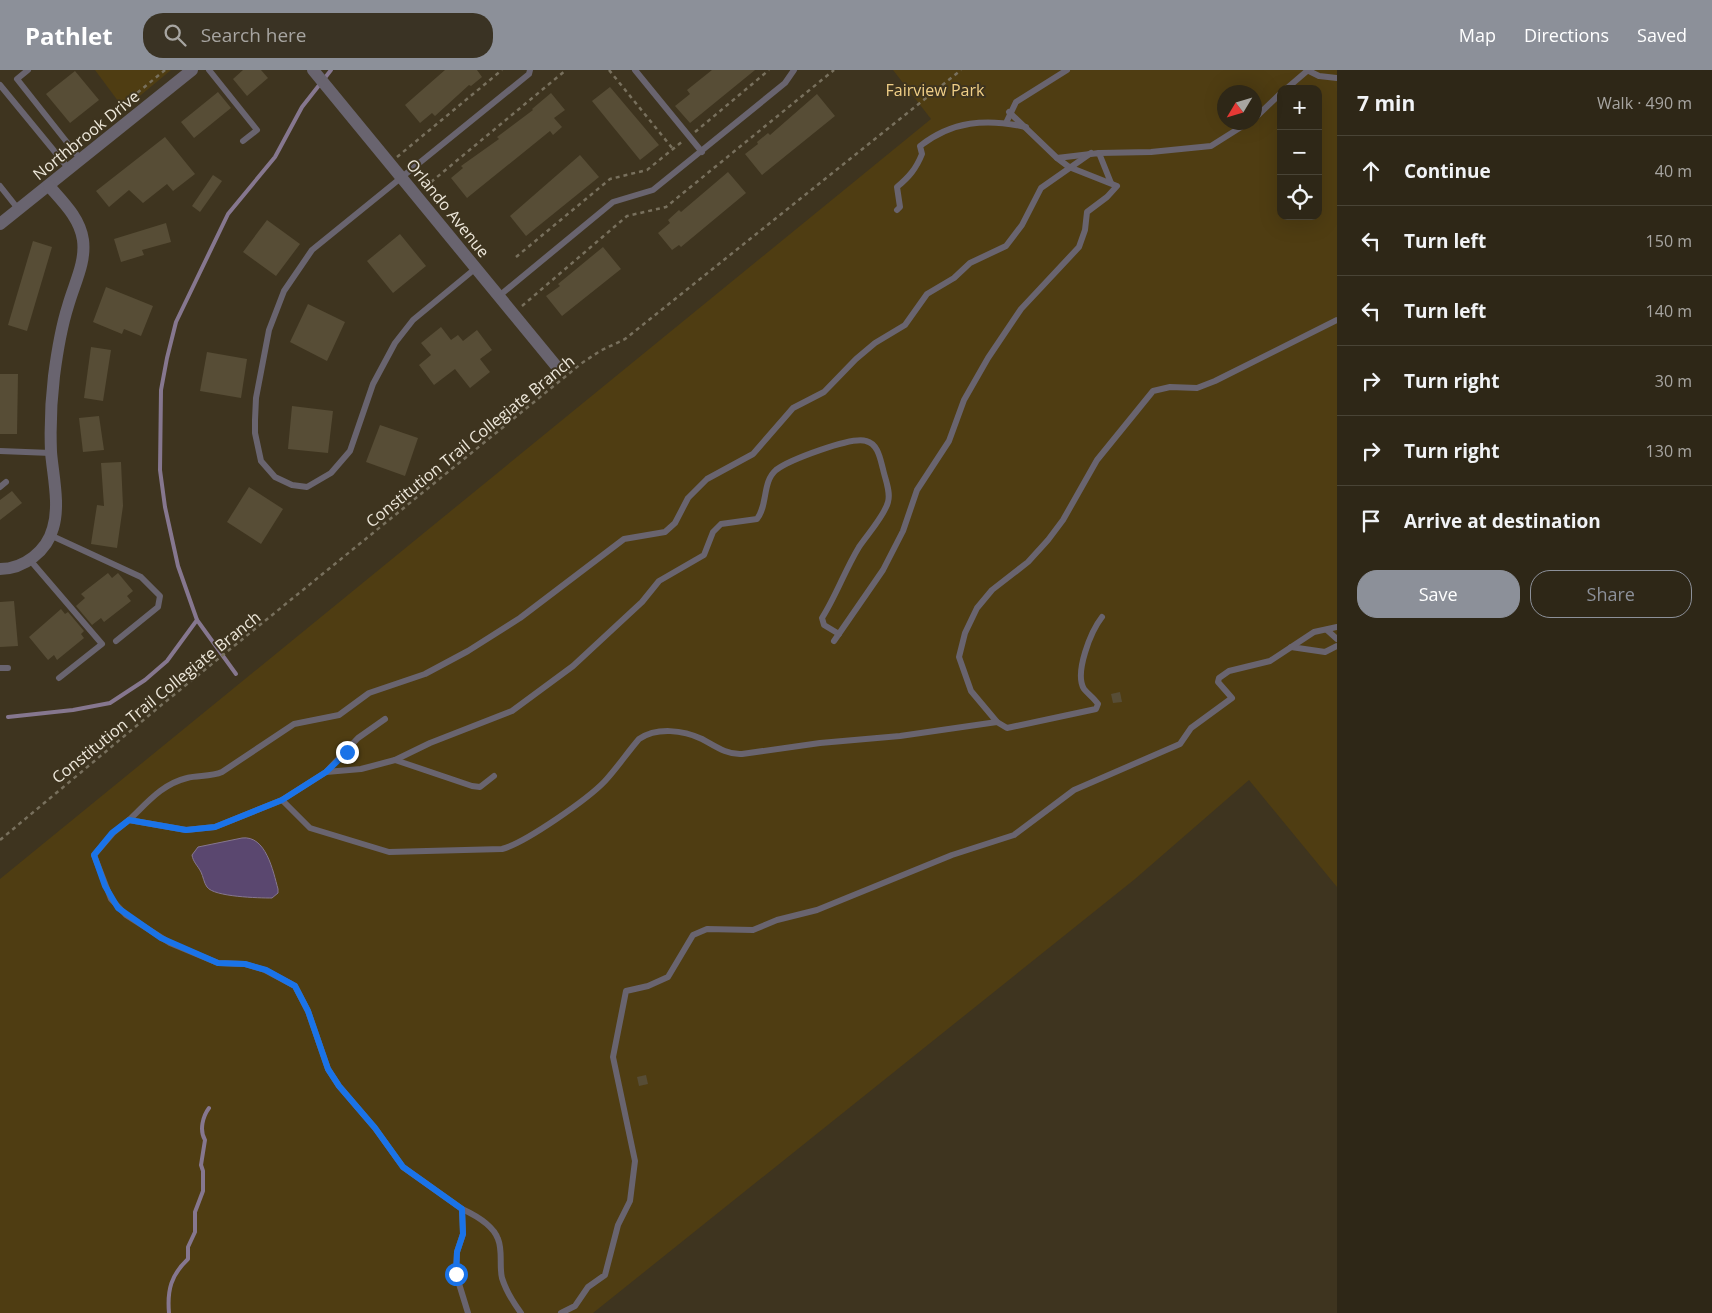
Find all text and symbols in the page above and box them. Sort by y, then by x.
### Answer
search box [143,13,493,58]
text: Pathlet [25,19,113,52]
icon: search [161,21,189,49]
text: Search here [201,22,307,48]
text: Map [1459,23,1496,47]
text: Directions [1524,23,1609,47]
text: Saved [1637,23,1687,47]
park label: Fairview Park [886,79,985,101]
street label: Northbrook Drive [28,85,144,185]
north arrow [1217,85,1262,130]
map controls [1277,85,1322,220]
button: + [1277,85,1322,130]
text: 7 min [1357,89,1415,117]
text: Walk · 490 m [1597,92,1692,114]
button: − [1277,130,1322,175]
street label: Orlando Avenue [401,154,495,262]
icon: ahead [1357,157,1385,185]
text: Continue [1404,158,1491,184]
text: 40 m [1655,160,1692,182]
button: locate [1277,175,1322,220]
icon: left [1357,227,1385,255]
text: Turn left [1404,228,1486,254]
text: 150 m [1646,230,1692,252]
icon: left [1357,297,1385,325]
text: Turn left [1404,298,1486,324]
text: 140 m [1646,300,1692,322]
street label: Constitution Trail Collegiate Branch [361,350,579,532]
icon: right [1357,367,1385,395]
text: Turn right [1404,368,1499,394]
text: 30 m [1655,370,1692,392]
icon: right [1357,437,1385,465]
text: Turn right [1404,438,1499,464]
text: 130 m [1646,440,1692,462]
icon: arrive [1357,507,1385,535]
text: Arrive at destination [1404,508,1601,534]
button: Save [1357,570,1520,618]
button: Share [1530,570,1692,618]
street label: Constitution Trail Collegiate Branch [47,606,265,788]
route end [336,741,359,764]
route start [445,1263,468,1286]

